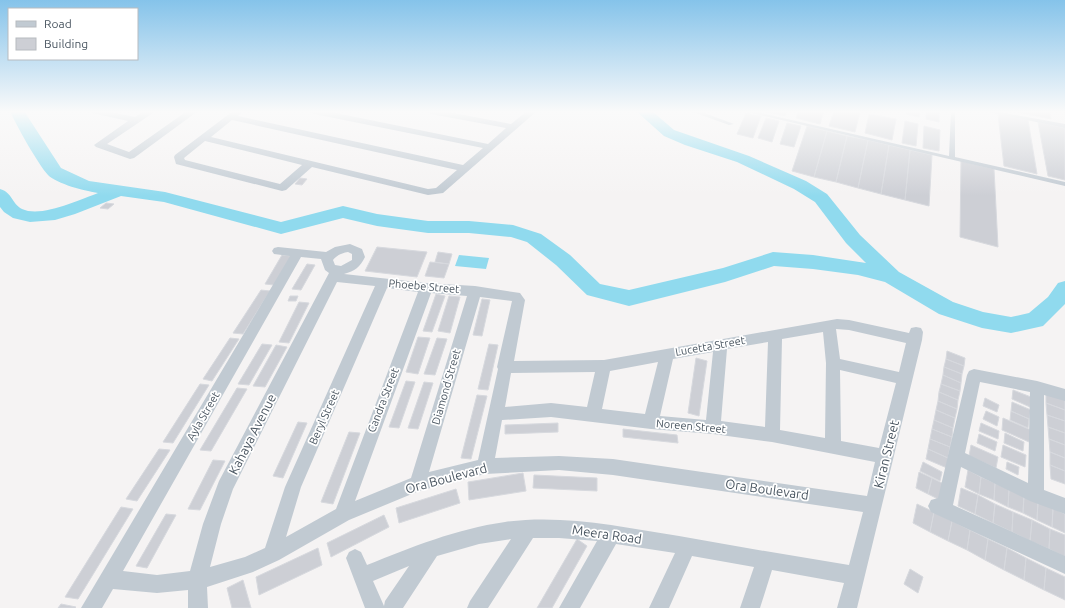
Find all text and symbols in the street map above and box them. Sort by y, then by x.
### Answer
legend [8,8,138,60]
text: Road [44,17,72,30]
text: Building [44,37,88,50]
street label: Phoebe Street [388,277,461,295]
street label: Lucetta Street [674,334,746,358]
street label: Diamond Street [429,347,463,426]
street label: Candra Street [365,365,401,434]
street label: Beryl Street [307,387,342,446]
street label: Ayla Street [184,389,222,442]
street label: Kahaya Avenue [226,391,278,477]
street label: Noreen Street [656,417,727,435]
street label: Kiran Street [871,419,901,489]
street label: Ora Boulevard [404,460,488,496]
street label: Ora Boulevard [724,476,810,502]
street label: Meera Road [571,522,643,546]

